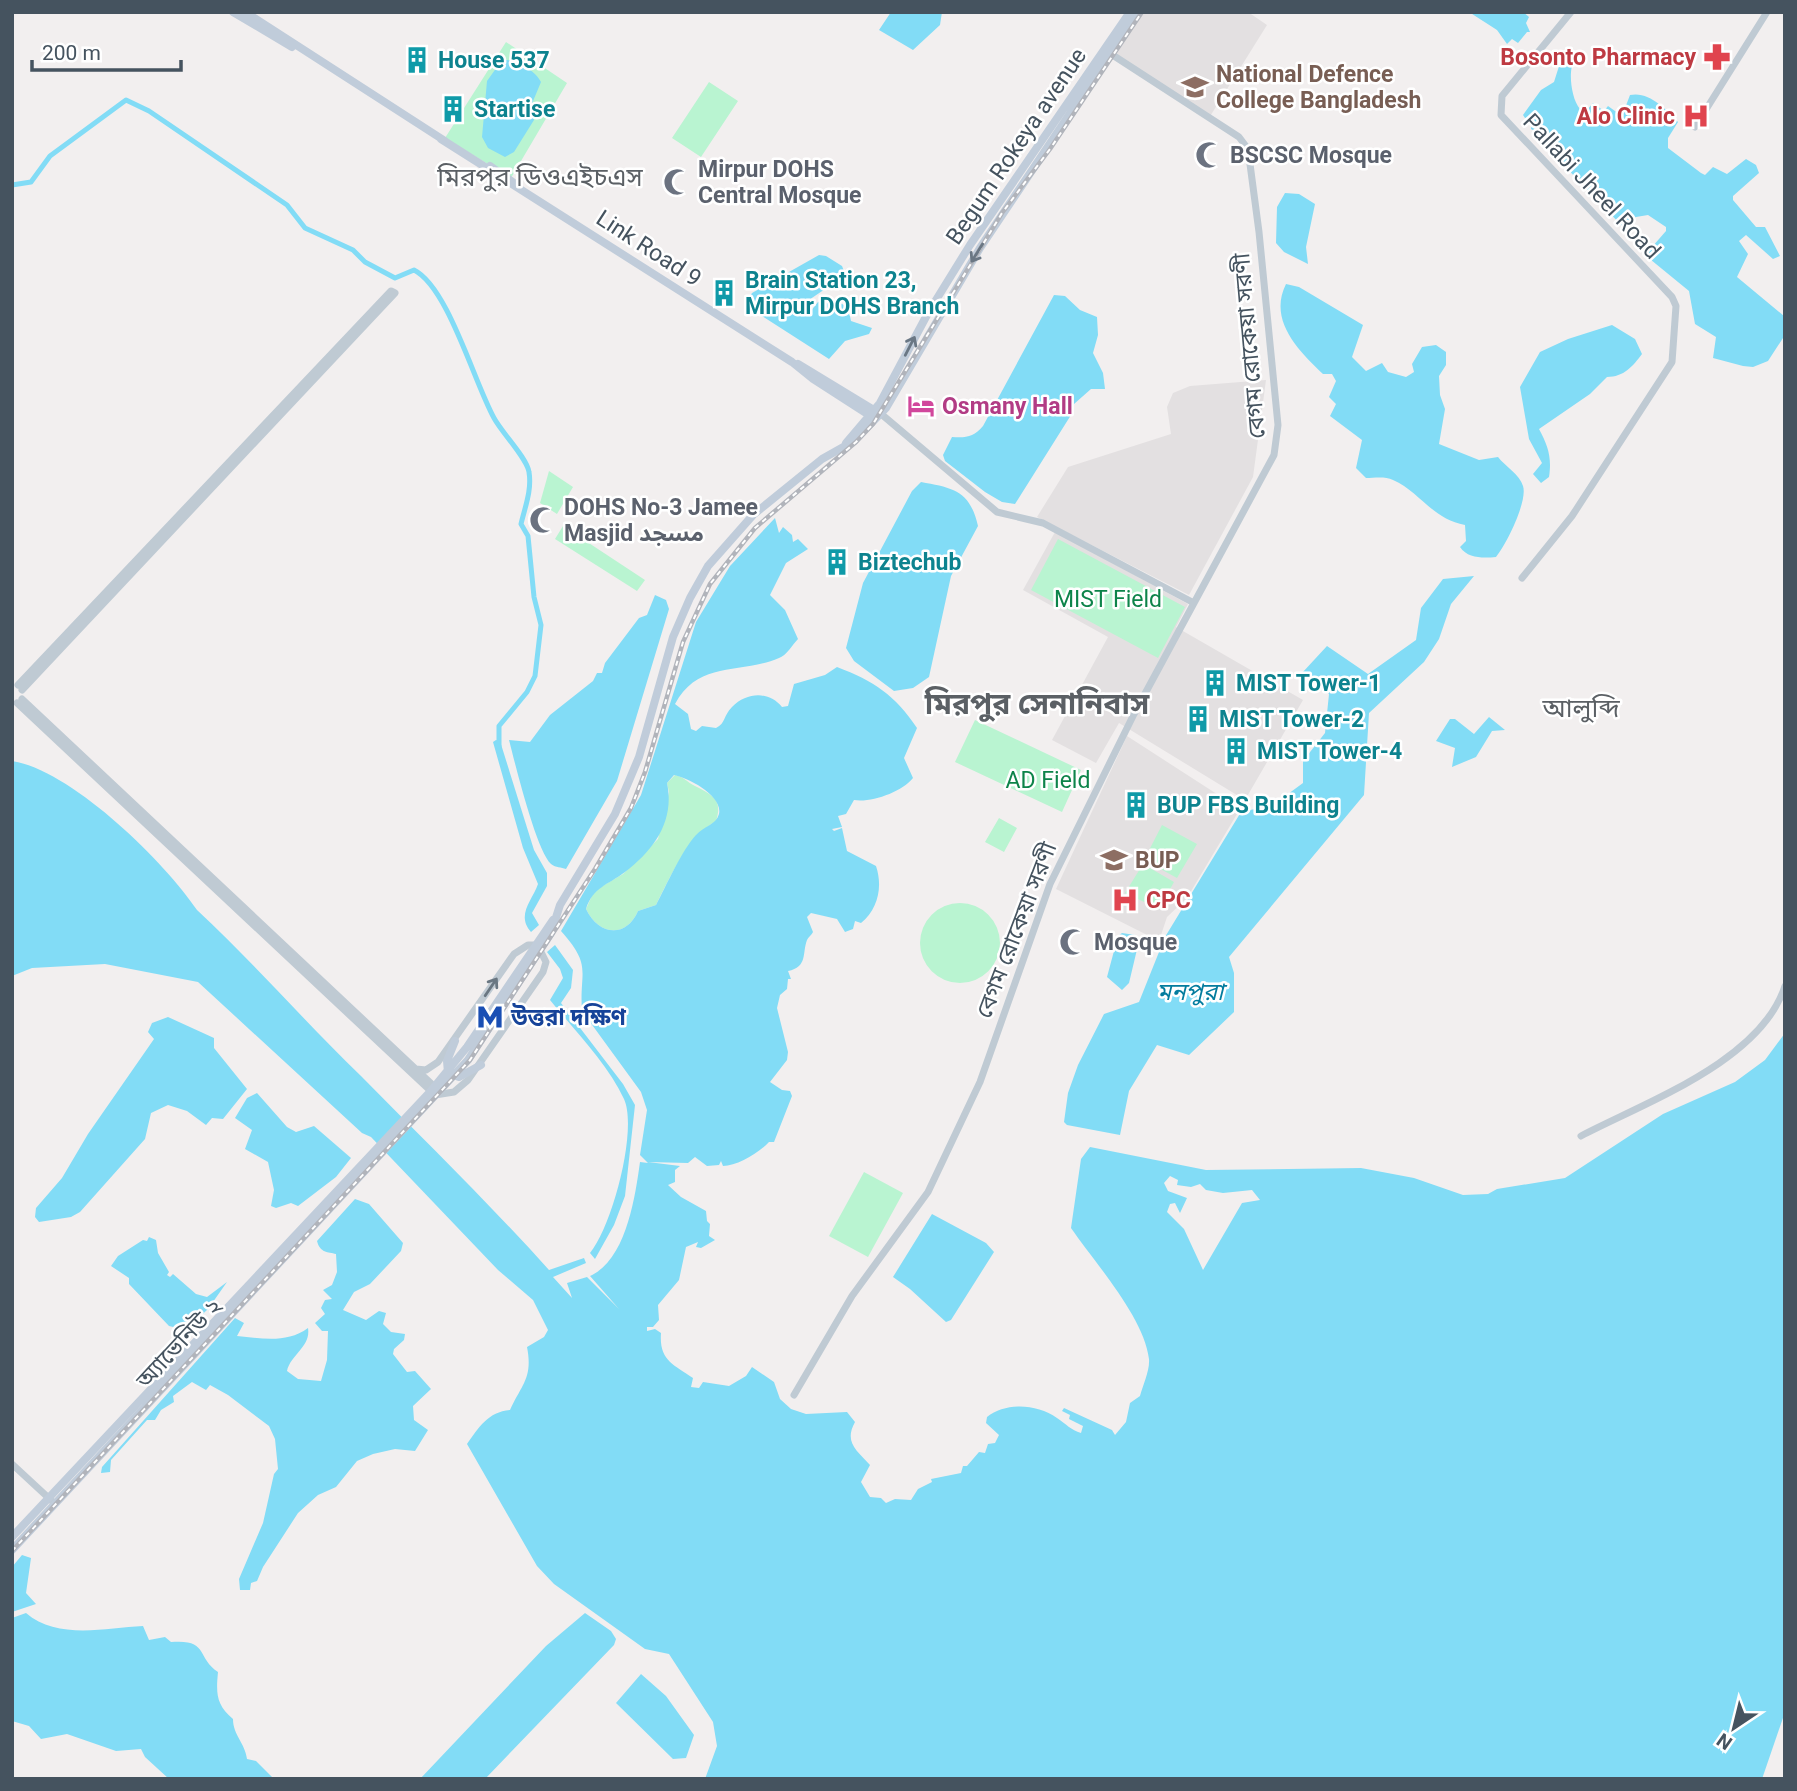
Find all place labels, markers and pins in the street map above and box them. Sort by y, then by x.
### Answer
pharmacy icon: Bosonto Pharmacy [1702,42,1732,72]
place label: Bosonto Pharmacy [1500,44,1696,71]
building icon: House 537 [402,45,432,75]
place label: House 537 [438,47,550,74]
place label: National Defence College Bangladesh [1216,61,1421,114]
school or university icon: National Defence College Bangladesh [1180,72,1210,102]
building icon: Startise [438,94,468,124]
place label: Startise [474,96,555,123]
hospital icon: Alo Clinic [1681,101,1711,131]
place label: Alo Clinic [1577,103,1675,130]
mosque icon: BSCSC Mosque [1194,140,1224,170]
place label: BSCSC Mosque [1230,142,1392,169]
place label: Mirpur DOHS Central Mosque [698,156,862,209]
mosque icon: Mirpur DOHS Central Mosque [662,167,692,197]
place label: Brain Station 23, Mirpur DOHS Branch [745,267,959,320]
building icon: Brain Station 23, Mirpur DOHS Branch [709,278,739,308]
hotel icon: Osmany Hall [906,391,936,421]
place label: Osmany Hall [942,393,1073,420]
place label: DOHS No-3 Jamee Masjid مسجد [564,494,758,547]
mosque icon: DOHS No-3 Jamee Masjid مسجد [528,505,558,535]
building icon: Biztechub [822,547,852,577]
place label: Biztechub [858,549,961,576]
building icon: MIST Tower-1 [1200,668,1230,698]
place label: MIST Tower-1 [1236,670,1381,697]
building icon: MIST Tower-2 [1183,704,1213,734]
place label: MIST Tower-2 [1219,706,1364,733]
building icon: MIST Tower-4 [1221,736,1251,766]
place label: MIST Tower-4 [1257,738,1402,765]
building icon: BUP FBS Building [1121,790,1151,820]
place label: BUP FBS Building [1157,792,1339,819]
school or university icon: BUP [1099,845,1129,875]
place label: BUP [1135,847,1180,874]
hospital icon: CPC [1110,885,1140,915]
place label: CPC [1146,887,1191,914]
mosque icon: Mosque [1058,927,1088,957]
place label: Mosque [1094,929,1177,956]
metro station icon: উত্তরা দক্ষিণ [475,1002,505,1032]
place label: উত্তরা দক্ষিণ [510,1003,627,1031]

